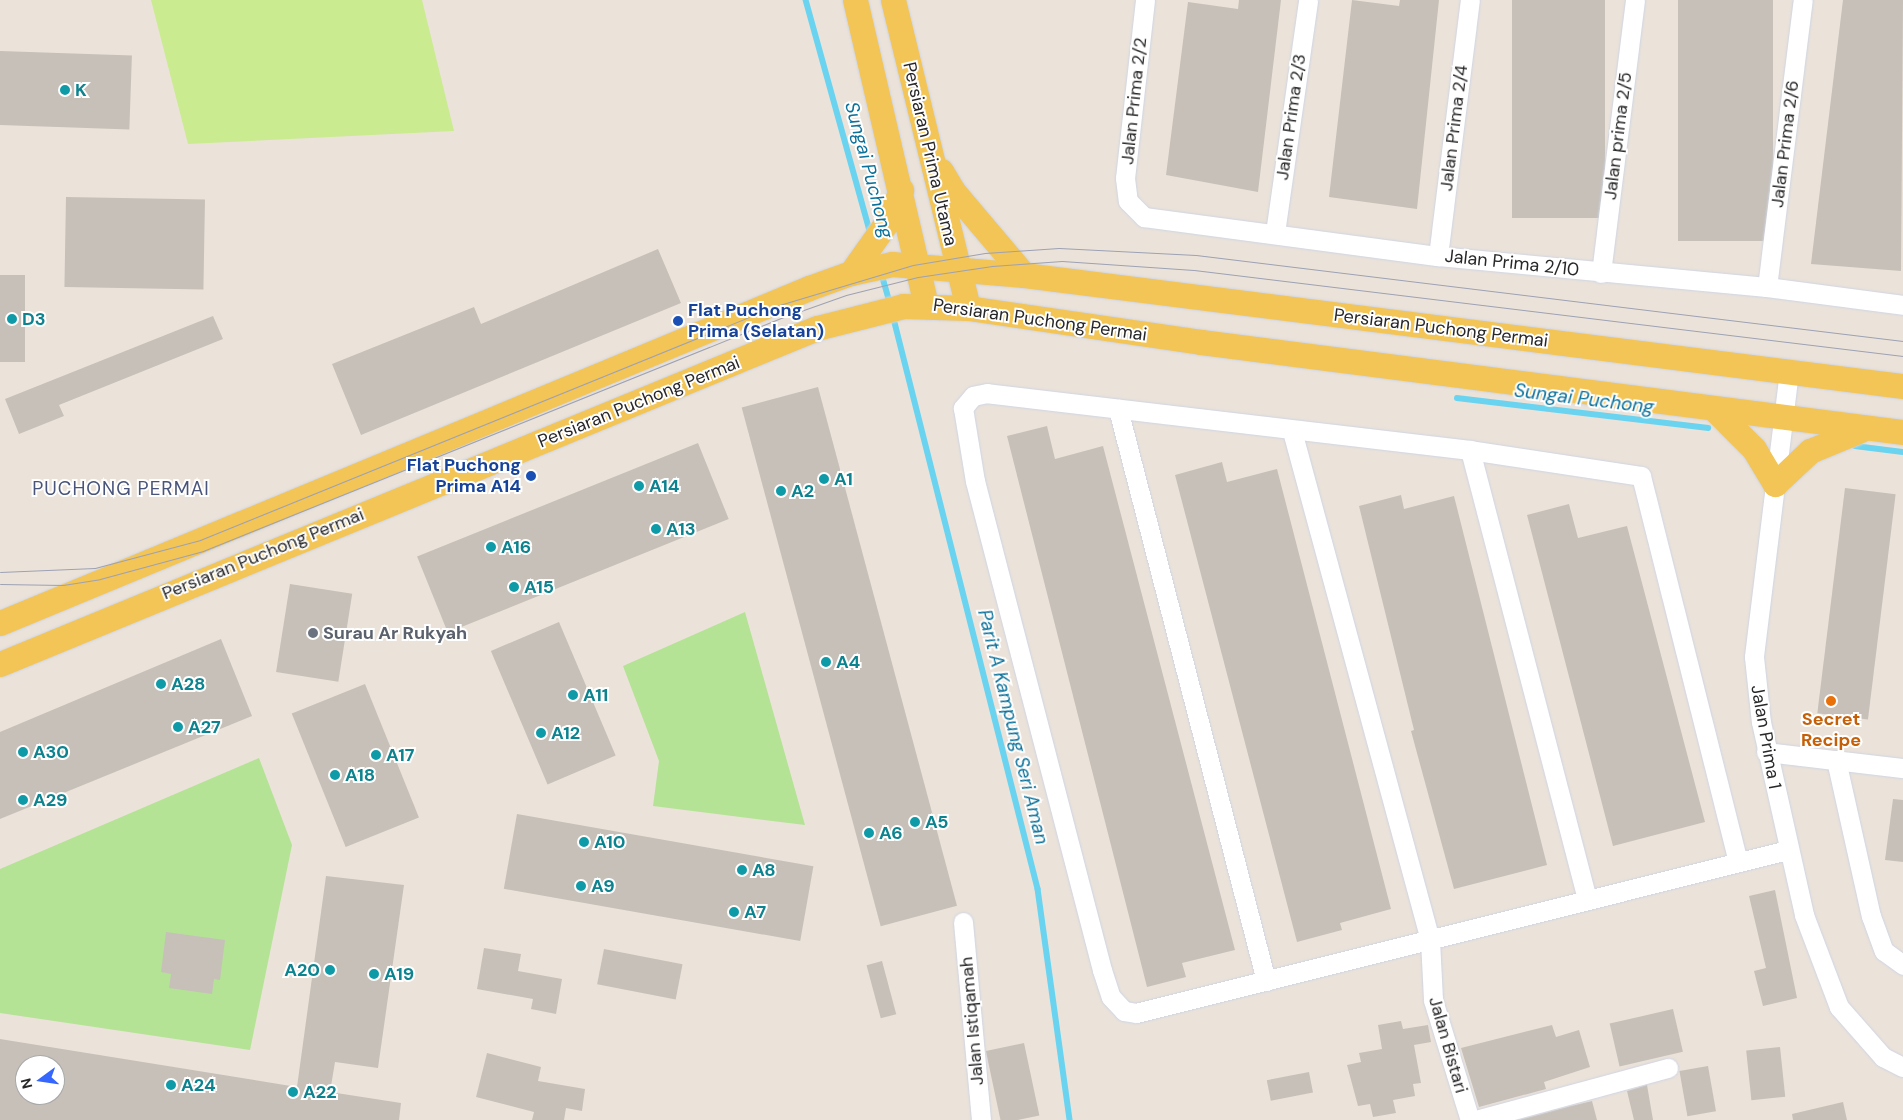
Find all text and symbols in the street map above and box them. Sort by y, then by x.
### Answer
street label: Jalan Prima 2/2 [1117,36,1151,166]
street label: Jalan Prima 2/3 [1271,53,1311,181]
street label: Persiaran Prima Utama [898,60,962,248]
street label: Jalan Prima 2/4 [1436,64,1472,192]
street label: Jalan prima 2/5 [1599,71,1637,201]
place label: K [75,79,87,101]
street label: Jalan Prima 2/6 [1766,79,1804,209]
marker: K [59,84,71,96]
water label: Sungai Puchong [840,99,898,241]
street label: Jalan Prima 2/10 [1444,245,1580,281]
street label: Persiaran Puchong Permai [932,294,1148,346]
place label: Flat Puchong Prima (Selatan) [688,300,824,342]
street label: Persiaran Puchong Permai [1333,304,1549,352]
place label: D3 [22,308,46,330]
marker: D3 [6,313,18,325]
marker: Flat Puchong Prima (Selatan) [672,315,684,327]
street label: Persiaran Puchong Permai [535,352,743,452]
water label: Sungai Puchong [1513,379,1655,419]
place label: Flat Puchong Prima A14 [407,455,521,498]
place label: A1 [834,468,853,490]
marker: Flat Puchong Prima A14 [525,470,537,482]
marker: A1 [818,473,830,485]
place label: A14 [649,475,679,497]
district label: PUCHONG PERMAI [31,478,211,500]
marker: A14 [633,480,645,492]
place label: A2 [791,480,814,502]
marker: A2 [775,485,787,497]
street label: Persiaran Puchong Permai [159,504,367,604]
place label: A13 [666,518,696,540]
marker: A13 [650,523,662,535]
place label: A16 [501,536,531,558]
marker: A16 [485,541,497,553]
place label: A15 [524,576,554,598]
marker: A15 [508,581,520,593]
water label: Parit A Kampung Seri Aman [973,607,1053,847]
place label: Surau Ar Rukyah [323,622,467,644]
marker: Surau Ar Rukyah [307,627,319,639]
place label: A4 [836,651,860,673]
marker: A4 [820,656,832,668]
place label: A28 [171,673,205,695]
marker: A28 [155,678,167,690]
street label: Jalan Prima 1 [1746,683,1786,791]
place label: A11 [583,684,608,706]
marker: A11 [567,689,579,701]
marker: Secret Recipe [1825,695,1837,707]
place label: Secret Recipe [1801,709,1861,752]
place label: A27 [188,716,221,738]
marker: A27 [172,721,184,733]
place label: A12 [551,722,580,744]
marker: A12 [535,727,547,739]
place label: A30 [33,741,69,763]
place label: A17 [386,744,414,766]
marker: A30 [17,746,29,758]
marker: A17 [370,749,382,761]
place label: A18 [345,764,375,786]
marker: A18 [329,769,341,781]
place label: A29 [33,789,68,811]
marker: A29 [17,794,29,806]
place label: A5 [925,811,948,833]
marker: A5 [909,816,921,828]
place label: A6 [879,822,903,844]
marker: A6 [863,827,875,839]
place label: A10 [594,831,625,853]
marker: A10 [578,836,590,848]
place label: A8 [752,859,776,881]
marker: A8 [736,864,748,876]
place label: A9 [591,875,615,897]
marker: A9 [575,880,587,892]
place label: A7 [744,901,766,923]
marker: A7 [728,906,740,918]
street label: Jalan Istiqamah [956,956,988,1086]
place label: A20 [284,959,320,981]
place label: A19 [384,963,414,985]
marker: A20 [324,964,336,976]
marker: A19 [368,968,380,980]
street label: Jalan Bistari [1424,994,1472,1096]
north arrow [15,1055,65,1105]
place label: A24 [181,1074,216,1096]
text: N [16,1076,36,1091]
marker: A24 [165,1079,177,1091]
place label: A22 [303,1081,337,1103]
marker: A22 [287,1086,299,1098]

